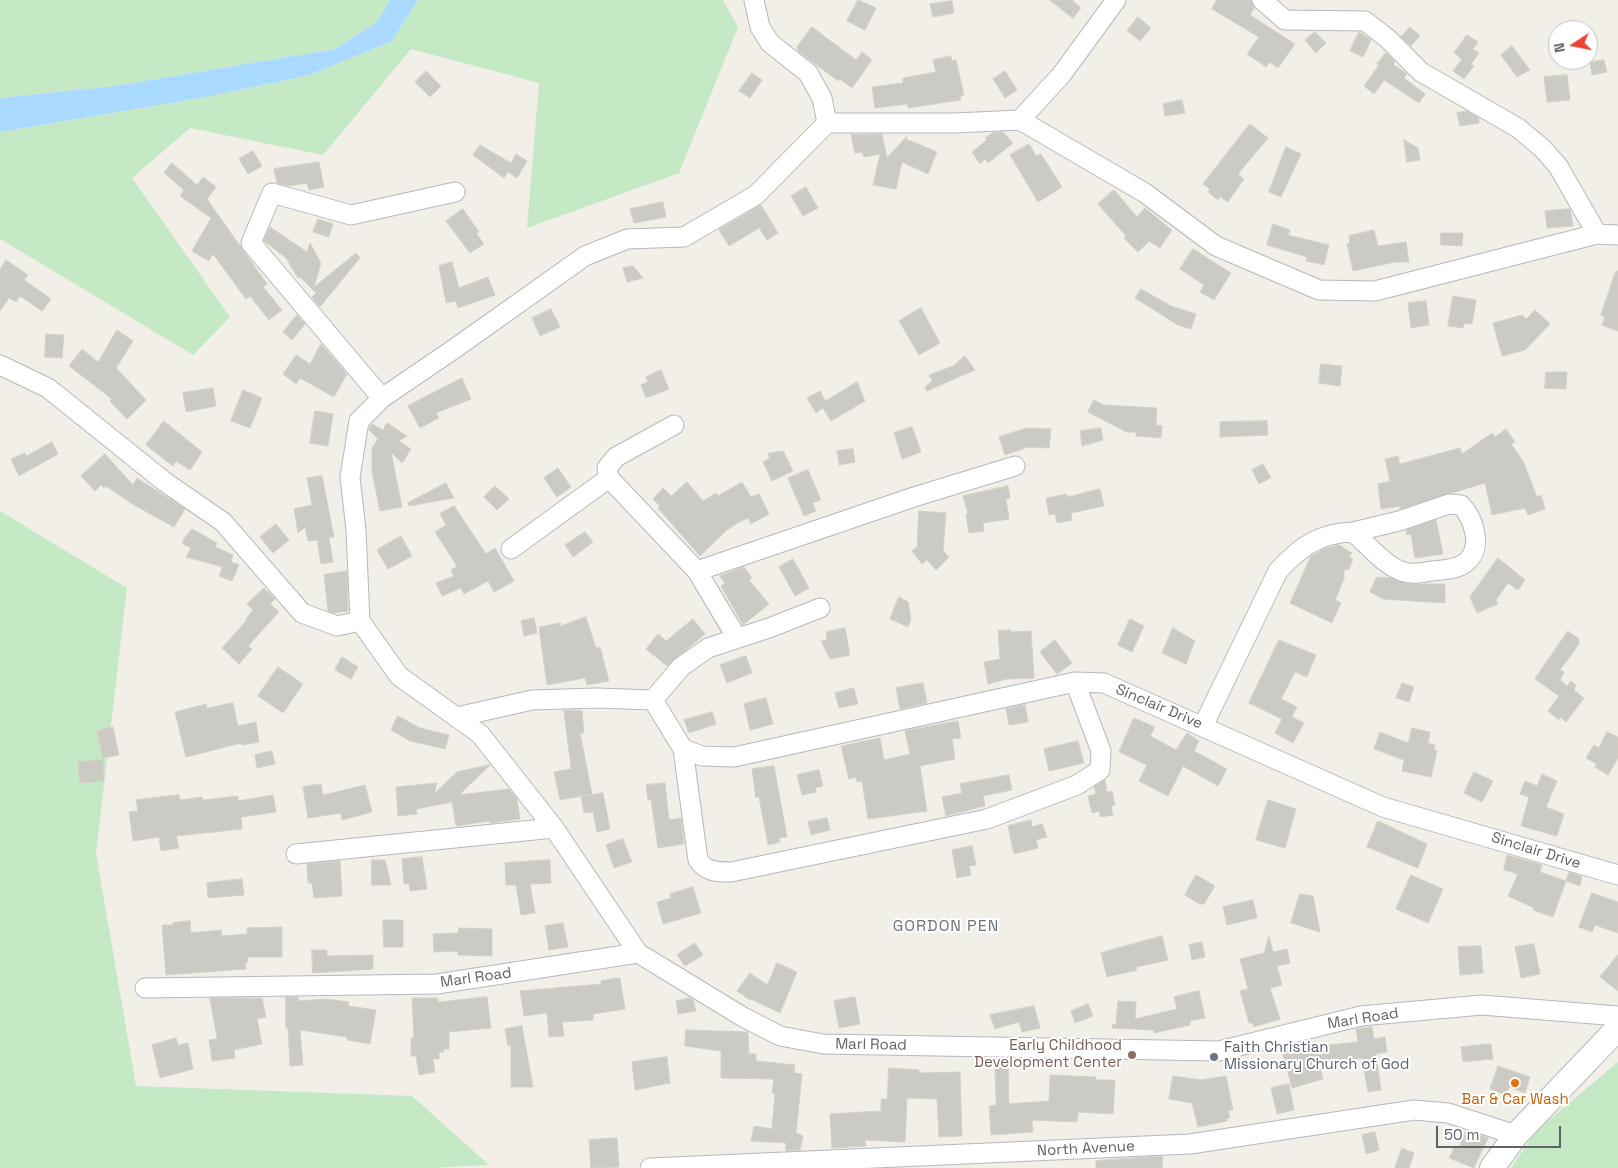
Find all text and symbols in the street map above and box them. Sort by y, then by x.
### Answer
north arrow [1548,20,1598,70]
text: N [1550,41,1569,54]
street label: Sinclair Drive [1113,681,1205,733]
street label: Sinclair Drive [1489,829,1583,873]
district label: GORDON PEN [891,917,1001,937]
street label: Marl Road [439,964,513,992]
street label: Marl Road [1326,1005,1400,1033]
street label: Marl Road [835,1035,907,1055]
place label: Early Childhood Development Center [974,1037,1122,1072]
place label: Faith Christian Missionary Church of God [1224,1039,1409,1074]
marker: Early Childhood Development Center [1126,1049,1138,1061]
marker: Faith Christian Missionary Church of God [1208,1051,1220,1063]
marker: Bar & Car Wash [1509,1077,1521,1089]
place label: Bar & Car Wash [1461,1091,1569,1109]
scale bar [1438,1116,1563,1148]
text: 50 m [1444,1125,1479,1144]
street label: North Avenue [1037,1137,1135,1161]

